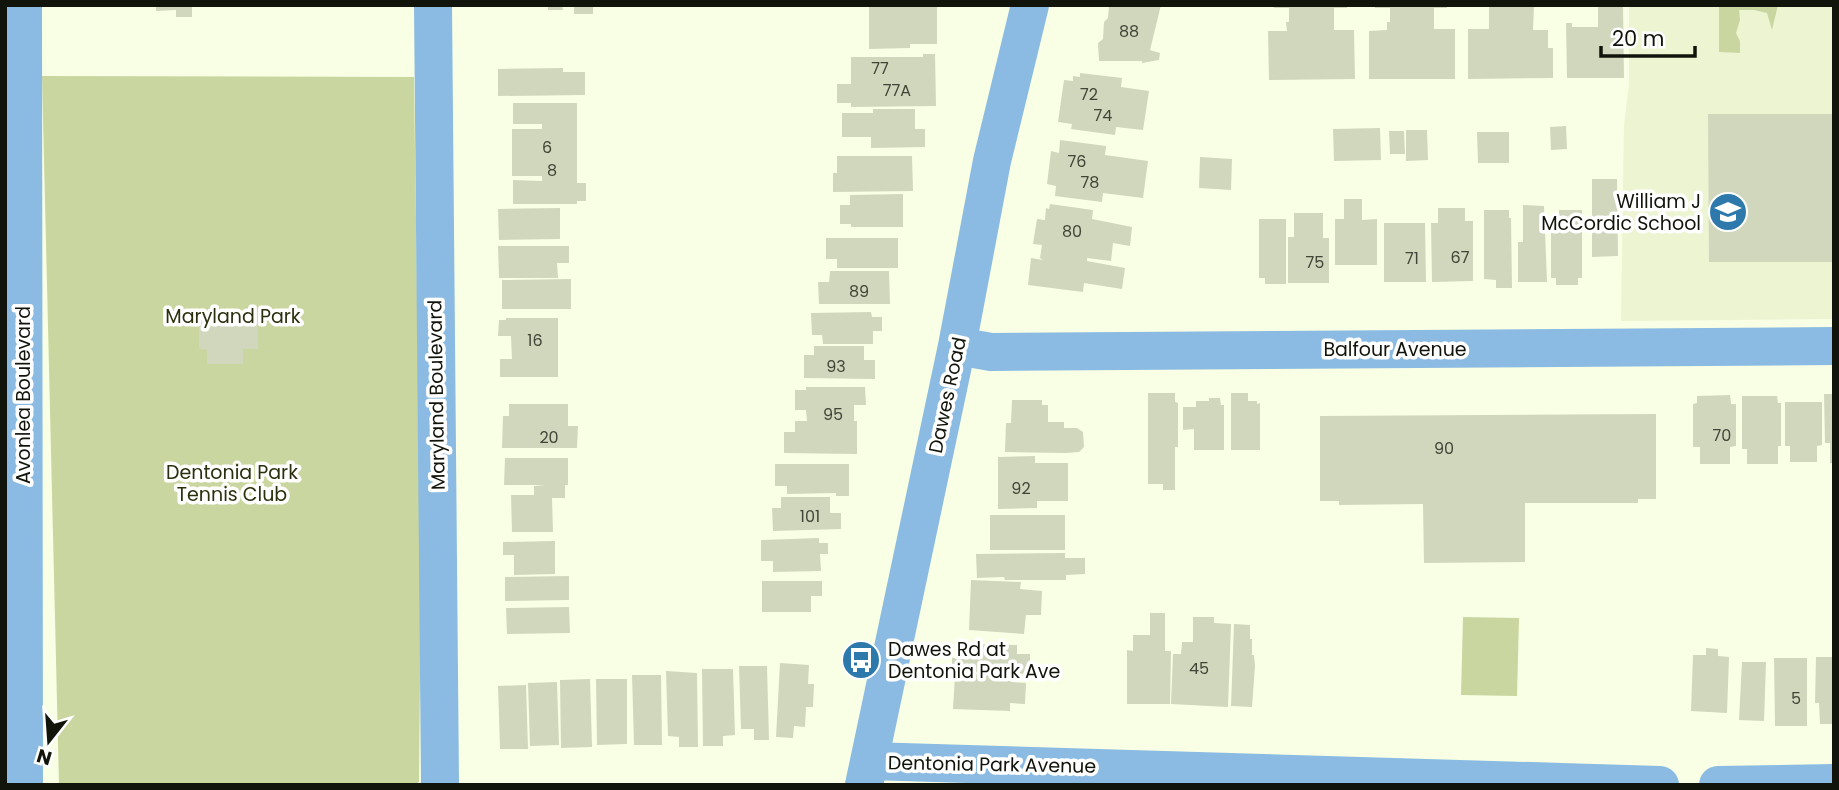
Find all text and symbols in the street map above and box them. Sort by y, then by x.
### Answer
scale bar [1601,14,1696,58]
house number: 88 [1119,20,1139,43]
text: 20 m [1612,24,1665,53]
house number: 77 [871,57,889,80]
house number: 77A [883,79,911,102]
house number: 72 [1080,83,1098,106]
house number: 74 [1094,104,1112,127]
house number: 6 [542,136,552,159]
house number: 76 [1068,150,1086,173]
house number: 8 [547,159,557,182]
house number: 78 [1081,171,1099,194]
place label: William J McCordic School [1541,188,1701,237]
school or university icon: William J McCordic School [1707,191,1749,233]
house number: 80 [1062,220,1082,243]
house number: 67 [1451,246,1470,269]
house number: 71 [1405,247,1419,270]
house number: 75 [1306,251,1324,274]
house number: 89 [849,280,869,303]
street label: Maryland Boulevard [421,300,452,490]
park label: Maryland Park [165,303,301,330]
street label: Avonlea Boulevard [10,306,37,484]
house number: 16 [527,329,543,352]
street label: Dawes Road [922,335,973,456]
street label: Balfour Avenue [1323,336,1467,363]
house number: 93 [826,355,846,378]
house number: 95 [823,403,843,426]
house number: 70 [1713,424,1731,447]
house number: 20 [539,426,559,449]
house number: 90 [1434,437,1454,460]
park label: Dentonia Park Tennis Club [166,459,298,508]
house number: 92 [1011,477,1031,500]
house number: 101 [800,505,820,528]
place label: Dawes Rd at Dentonia Park Ave [888,636,1060,685]
bus stop icon: Dawes Rd at Dentonia Park Ave [840,639,882,681]
house number: 45 [1189,657,1209,680]
house number: 5 [1791,687,1801,710]
north arrow [14,706,84,776]
text: N [33,742,55,772]
street label: Dentonia Park Avenue [888,749,1096,780]

